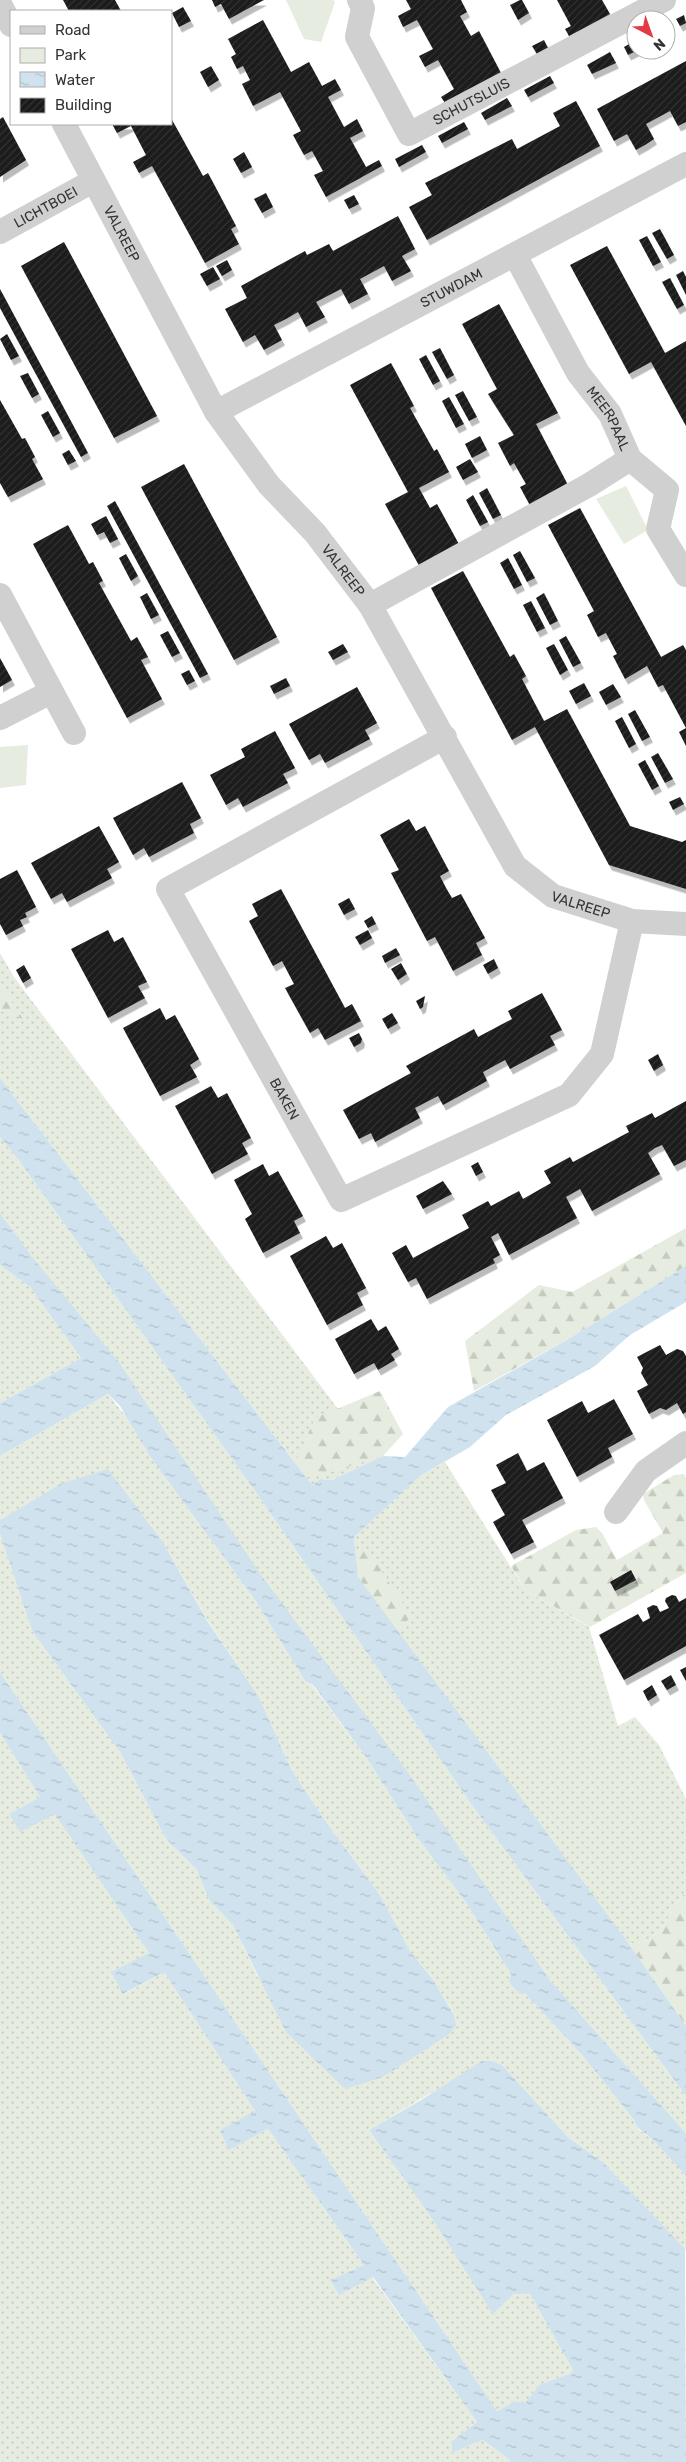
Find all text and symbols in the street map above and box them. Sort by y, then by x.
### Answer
legend [10,10,172,125]
north arrow [626,10,676,60]
text: Road [55,21,91,39]
text: N [650,35,669,54]
text: Park [55,46,86,64]
text: Water [55,71,95,89]
street label: SCHUTSLUIS [430,74,513,129]
text: Building [55,96,112,114]
street label: LICHTBOEI [11,183,81,232]
street label: VALREEP [100,203,143,265]
street label: STUWDAM [418,265,485,312]
street label: MEERPAAL [583,383,633,454]
street label: VALREEP [318,541,368,600]
street label: VALREEP [549,888,612,923]
street label: BAKEN [266,1075,303,1123]

